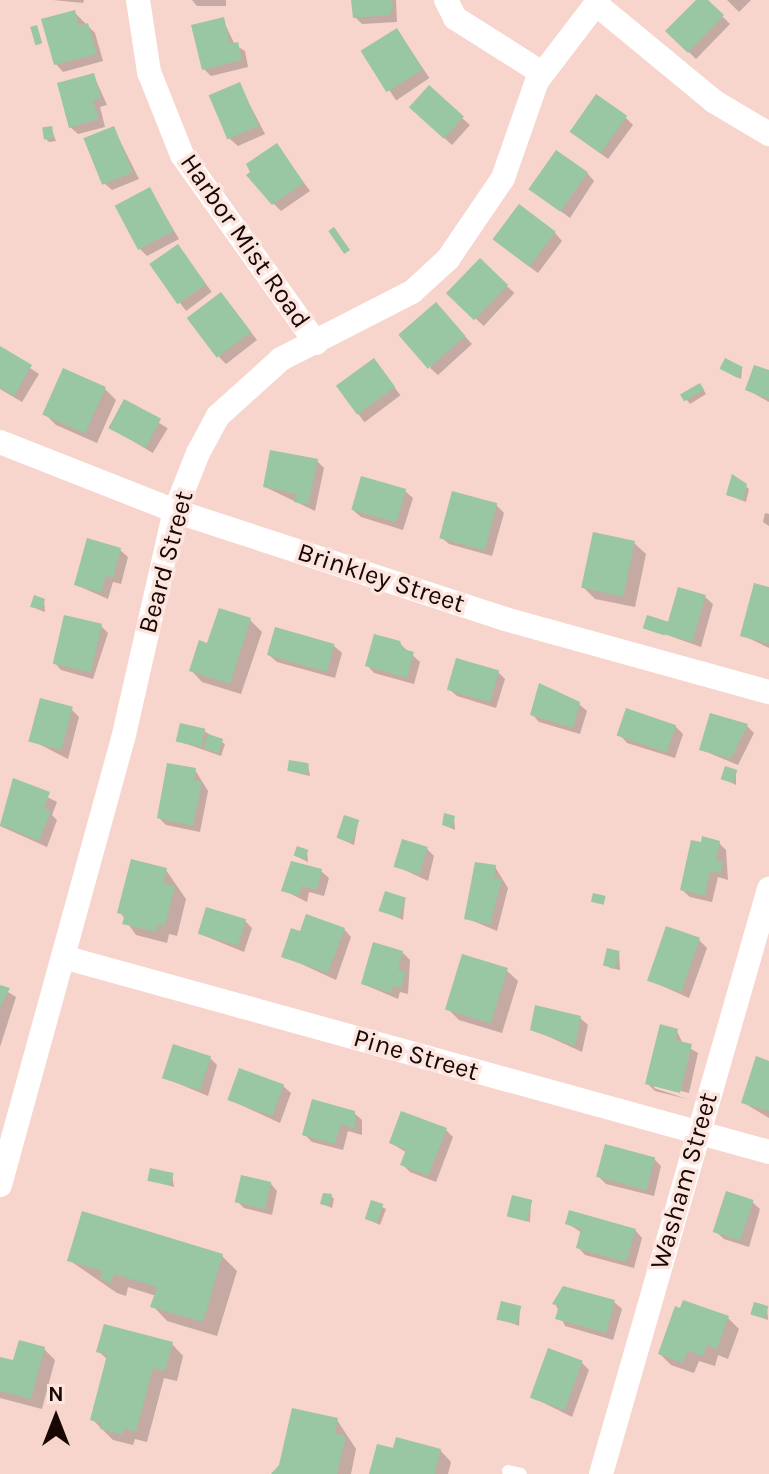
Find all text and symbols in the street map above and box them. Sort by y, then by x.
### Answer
street label: Harbor Mist Road [173,148,317,334]
street label: Beard Street [132,487,200,637]
street label: Brinkley Street [293,536,469,620]
street label: Pine Street [350,1022,482,1088]
street label: Washam Street [644,1089,724,1273]
north arrow [16,1378,96,1458]
text: N [48,1381,64,1407]

